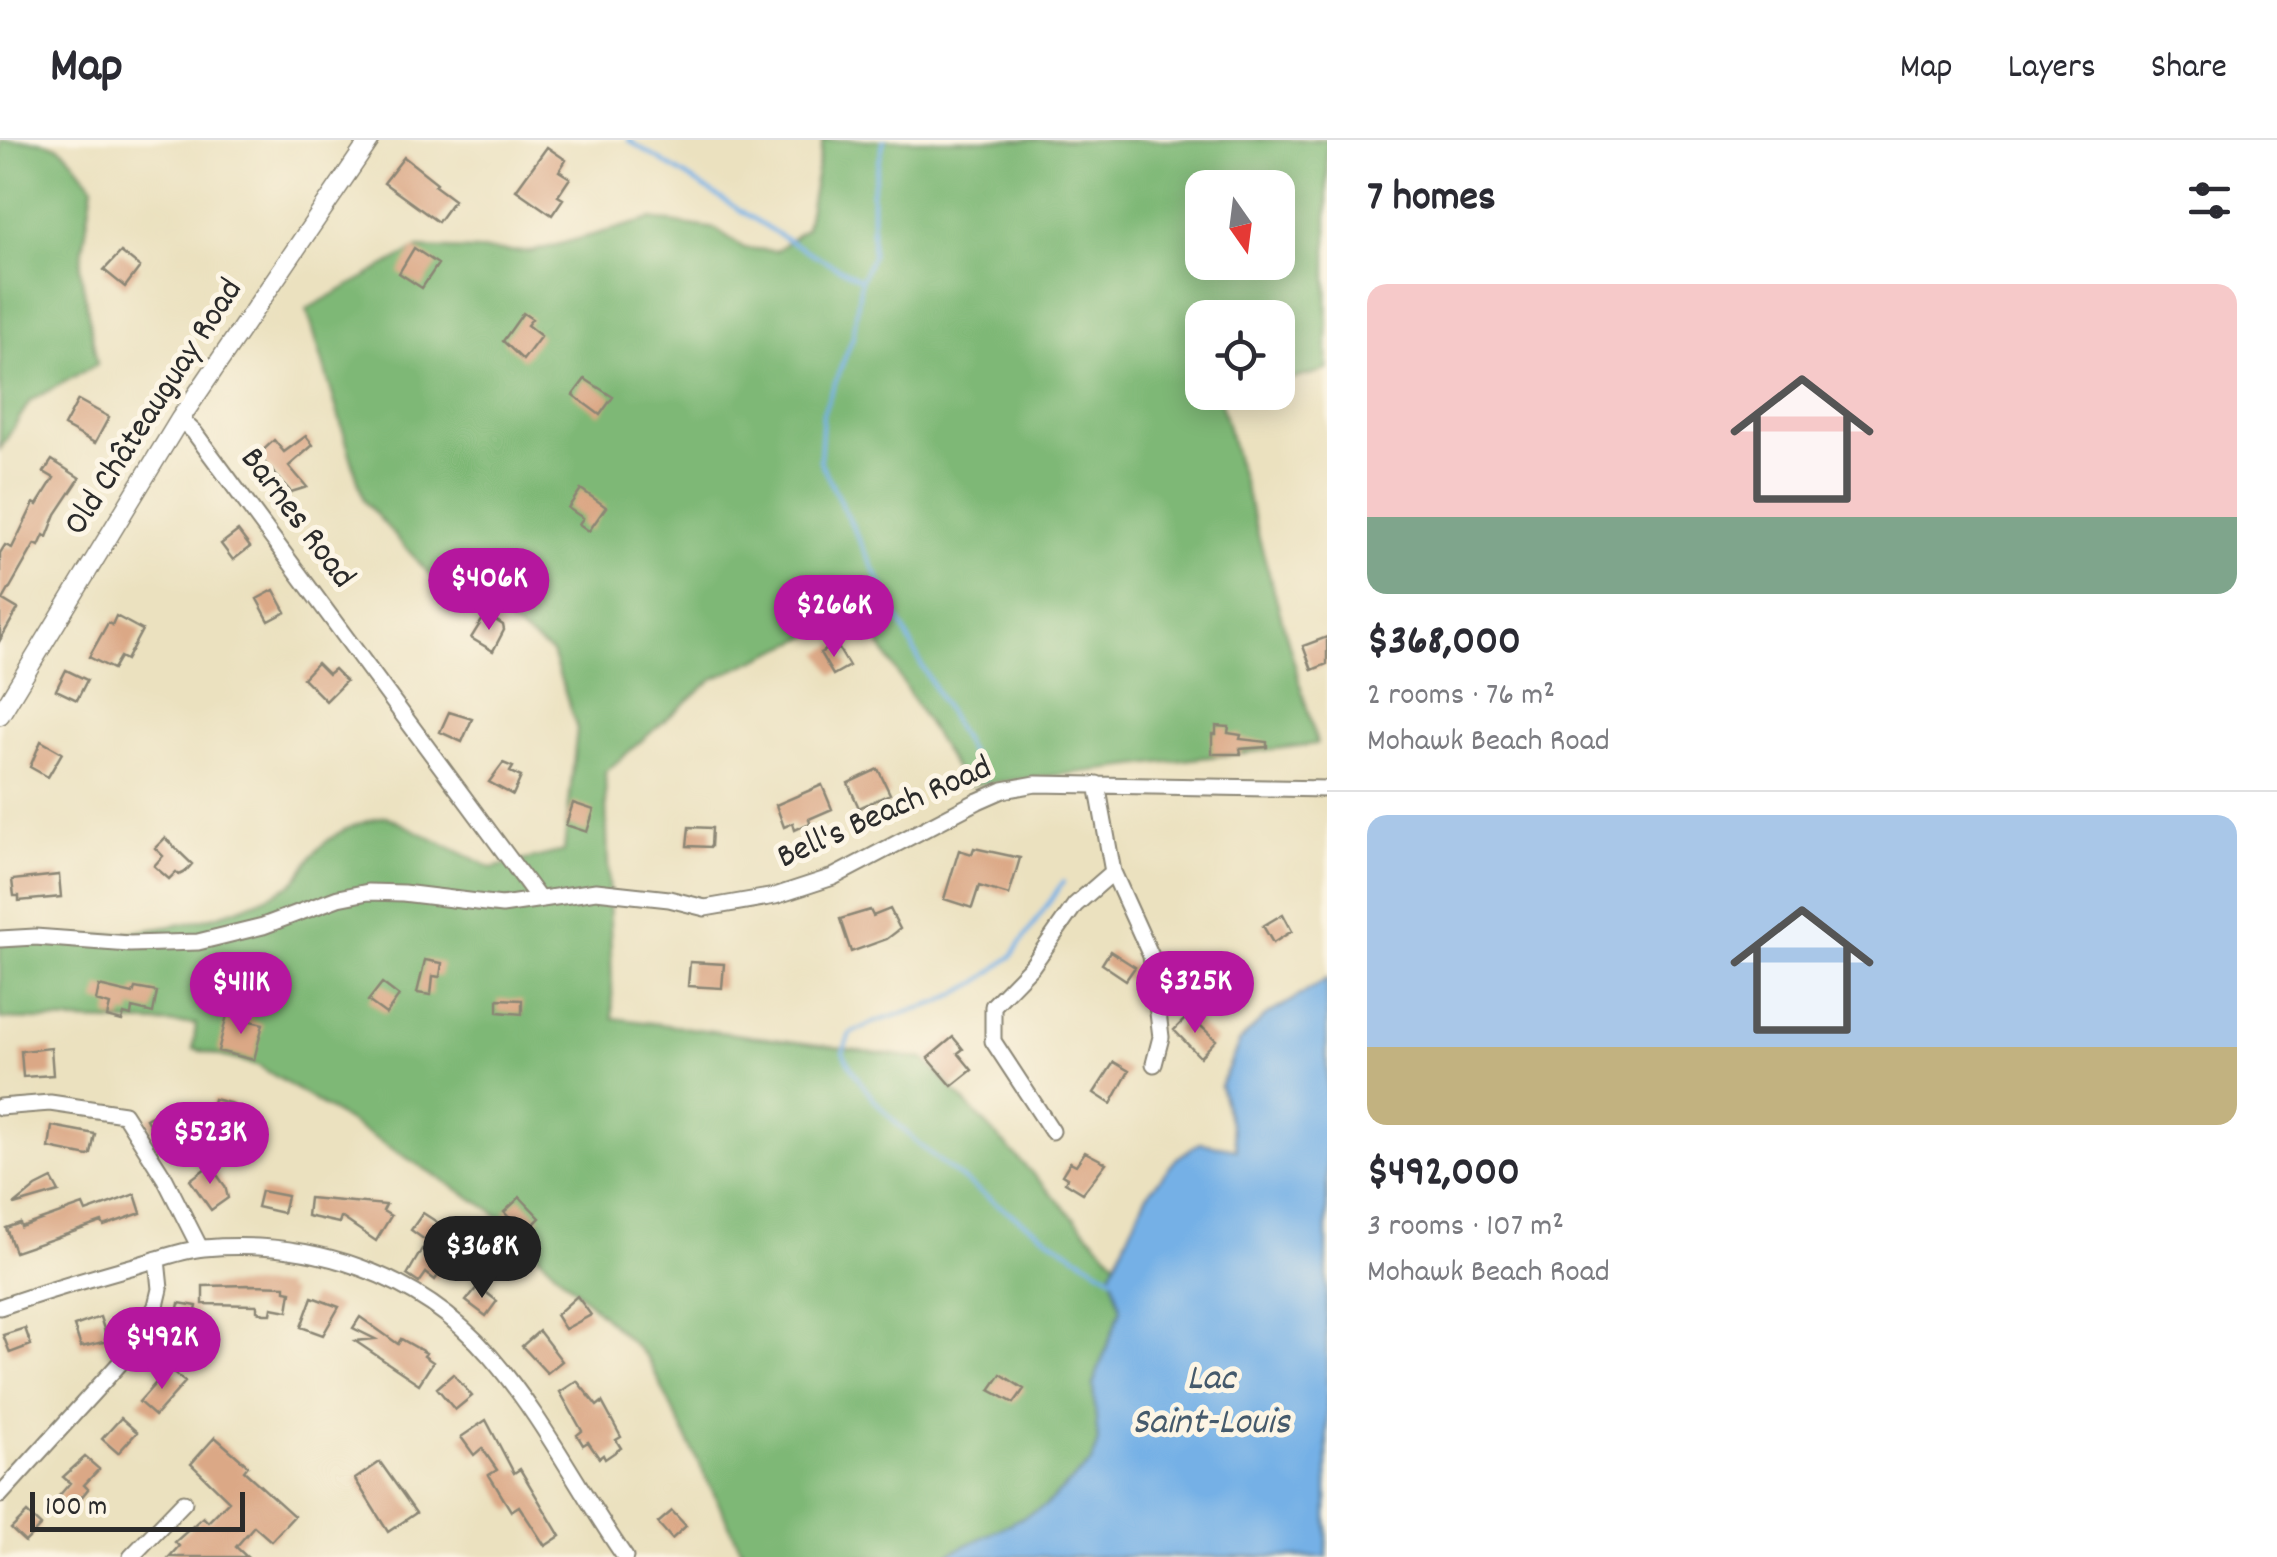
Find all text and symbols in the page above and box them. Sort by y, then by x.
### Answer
text: Map [50,35,123,104]
text: Map [1900,44,1953,94]
text: Layers [2008,44,2096,94]
text: Share [2151,44,2227,94]
north arrow [1185,170,1295,280]
map controls [1185,170,1295,410]
text: 7 homes [1367,170,1496,230]
icon: filters [2182,173,2237,228]
street label: Old Châteauguay Road [53,269,257,547]
button: locate [1185,300,1295,410]
icon: home [1712,349,1892,529]
street label: Barnes Road [226,438,366,600]
pin: $406K [419,548,559,633]
text: $406K [450,557,528,603]
pin: $266K [764,575,904,660]
text: $266K [796,584,872,630]
text: $368,000 [1367,614,1521,674]
text: 2 rooms · 76 m² [1367,674,1555,720]
text: Mohawk Beach Road [1367,720,1610,766]
street label: Bell's Beach Road [770,744,1000,884]
icon: home [1712,880,1892,1060]
pin: $325K [1125,951,1265,1036]
pin: $411K [171,952,311,1037]
text: $325K [1158,960,1232,1006]
text: $411K [212,961,270,1007]
pin: $523K [140,1102,280,1187]
text: $523K [173,1111,247,1157]
text: $492,000 [1367,1145,1520,1205]
text: 3 rooms · 107 m² [1367,1205,1564,1251]
pin: $368K [412,1216,552,1301]
text: $368K [445,1225,519,1271]
text: Mohawk Beach Road [1367,1251,1610,1297]
pin: $492K [92,1307,232,1392]
text: $492K [126,1316,198,1362]
water label: Lac Saint-Louis [1132,1353,1291,1452]
scale bar [30,1487,245,1532]
text: 100 m [45,1489,107,1529]

